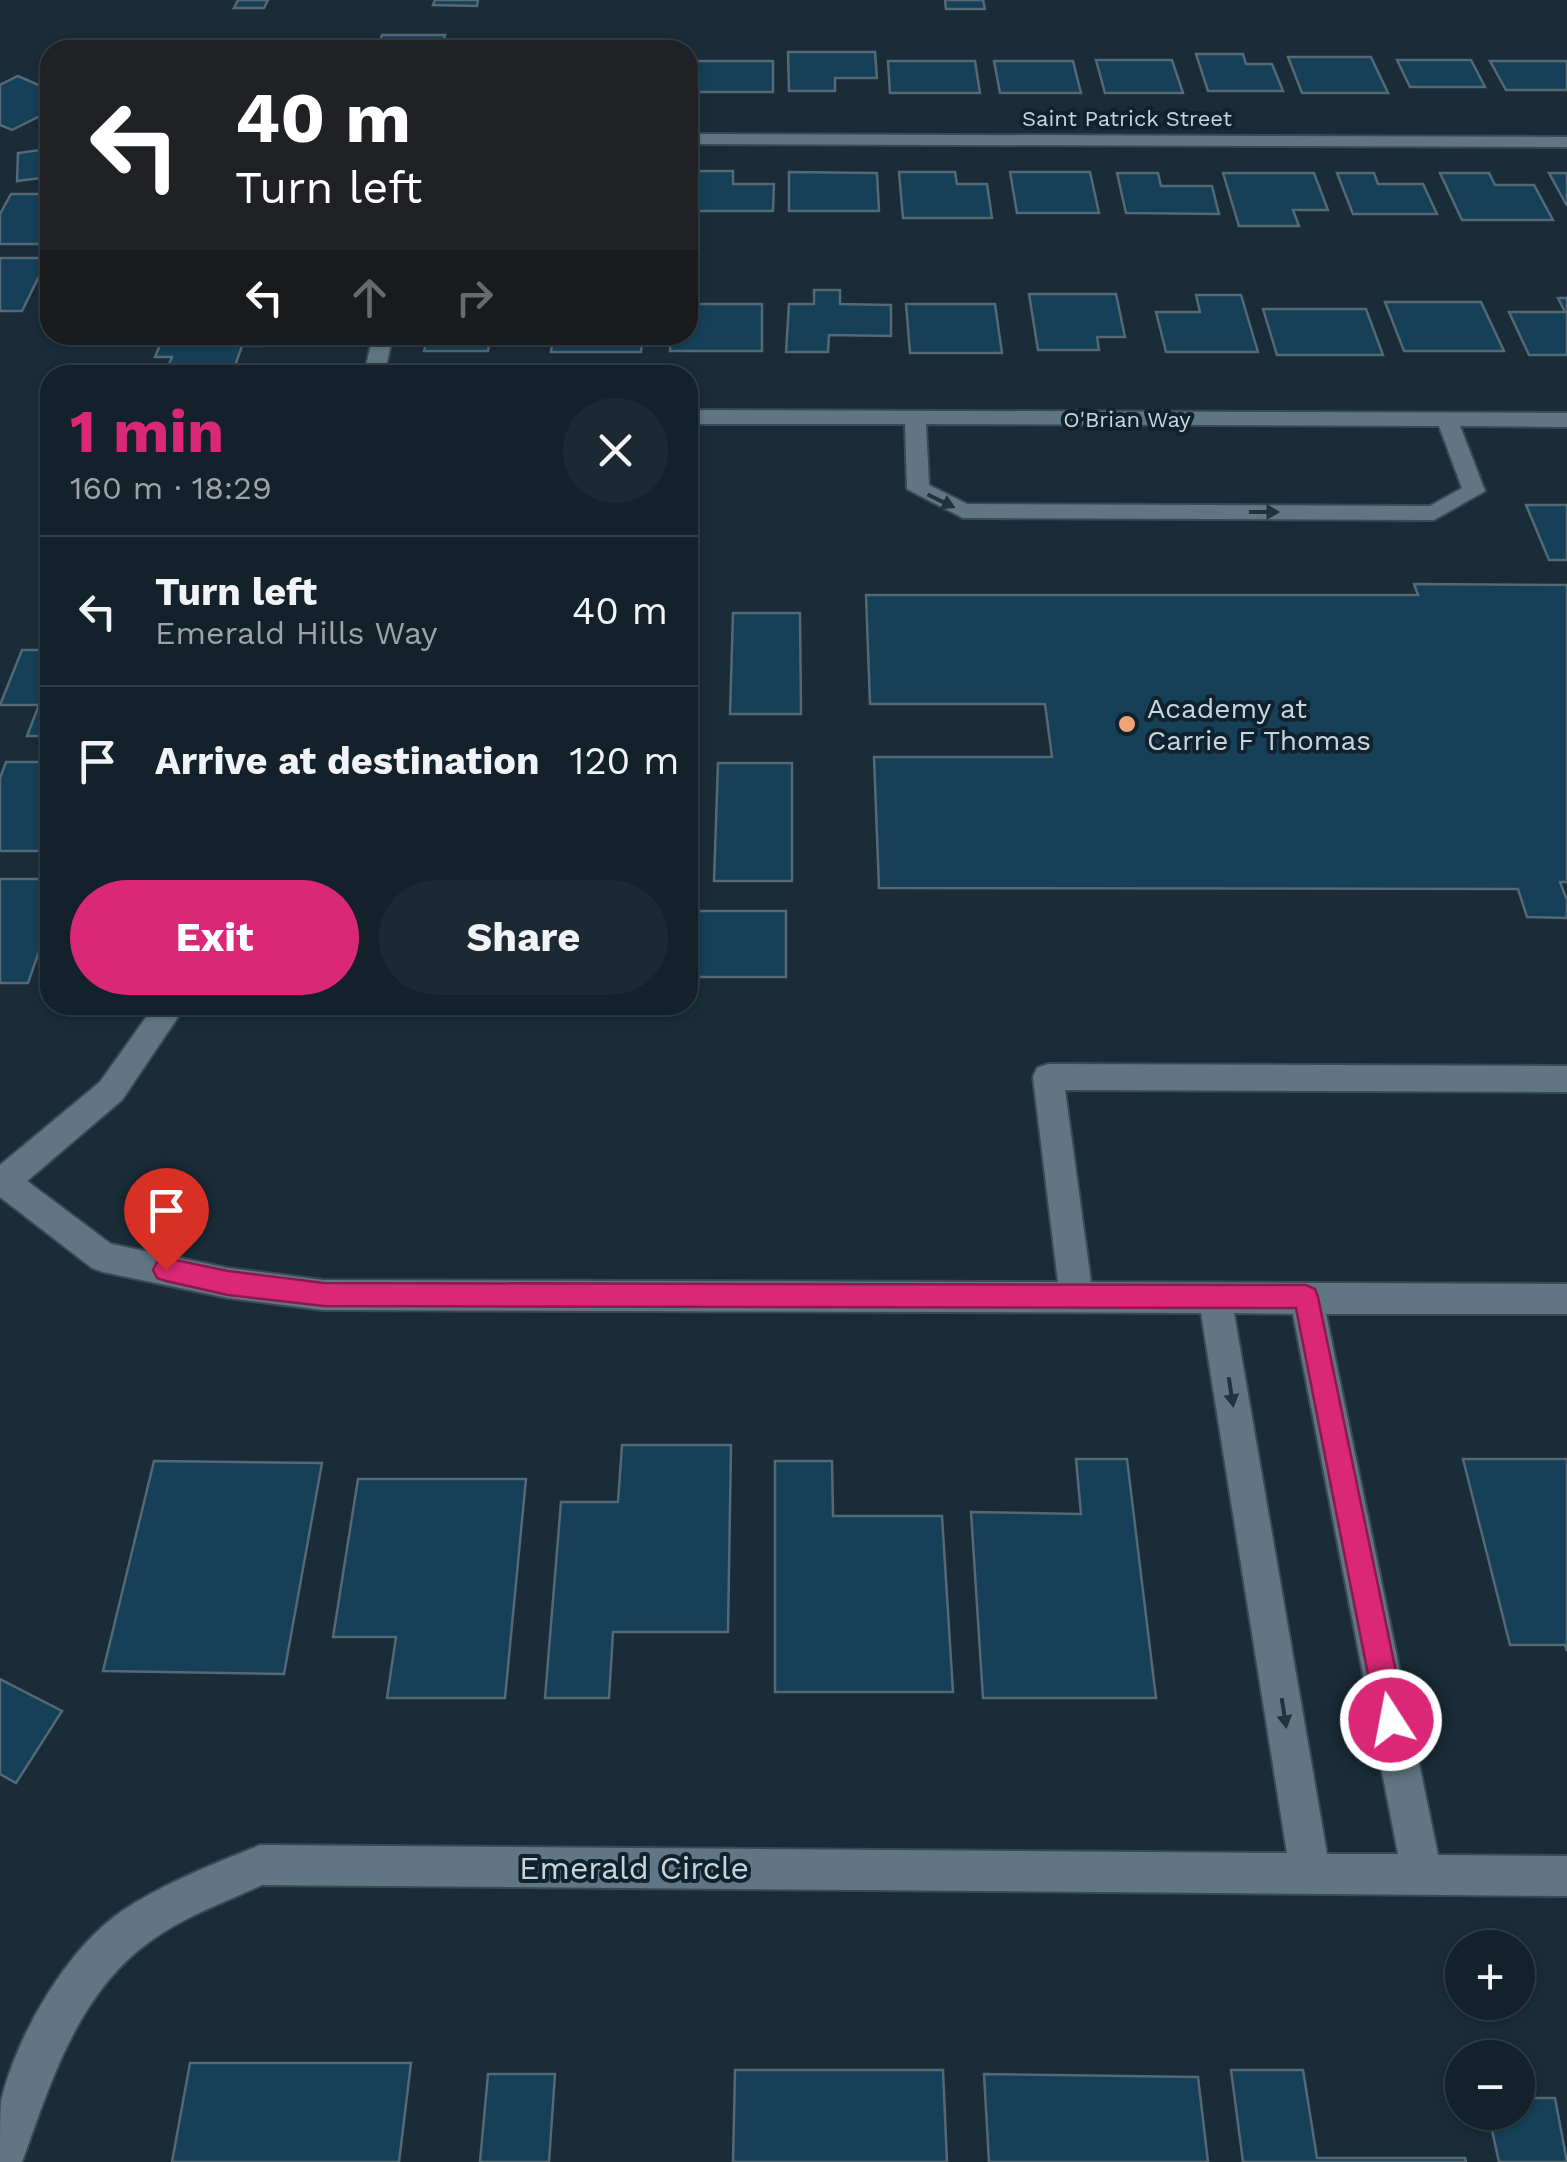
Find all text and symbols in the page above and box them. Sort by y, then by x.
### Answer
text: 40 m [235,77,411,159]
icon: left [70,80,200,210]
street label: Saint Patrick Street [1022,106,1232,131]
text: Turn left [235,161,422,214]
icon: left [237,270,292,325]
icon: ahead [342,270,397,325]
icon: right [447,270,502,325]
text: 1 min [70,396,224,467]
button: close [563,398,668,503]
street label: O'Brian Way [1063,407,1191,432]
text: 160 m · 18:29 [70,469,272,507]
one-way arrow [927,492,956,509]
one-way arrow [1248,504,1280,520]
text: Turn left [155,570,317,614]
icon: left [70,584,125,639]
text: 40 m [572,589,668,633]
text: Emerald Hills Way [155,614,438,652]
place label: Academy at Carrie F Thomas [1147,692,1371,757]
marker: Academy at Carrie F Thomas [1116,713,1138,735]
icon: arrive [70,734,125,789]
text: Arrive at destination [155,739,540,783]
text: 120 m [570,739,679,783]
button: Exit [70,880,359,995]
button: Share [379,880,668,995]
pin [124,1168,209,1271]
icon: arrive [139,1183,194,1238]
one-way arrow [1224,1377,1239,1408]
position arrow [1339,1668,1443,1772]
one-way arrow [1277,1697,1292,1729]
street label: Emerald Circle [519,1849,749,1887]
map controls [1445,1930,1535,2130]
button: + [1445,1930,1535,2020]
button: − [1445,2040,1535,2130]

